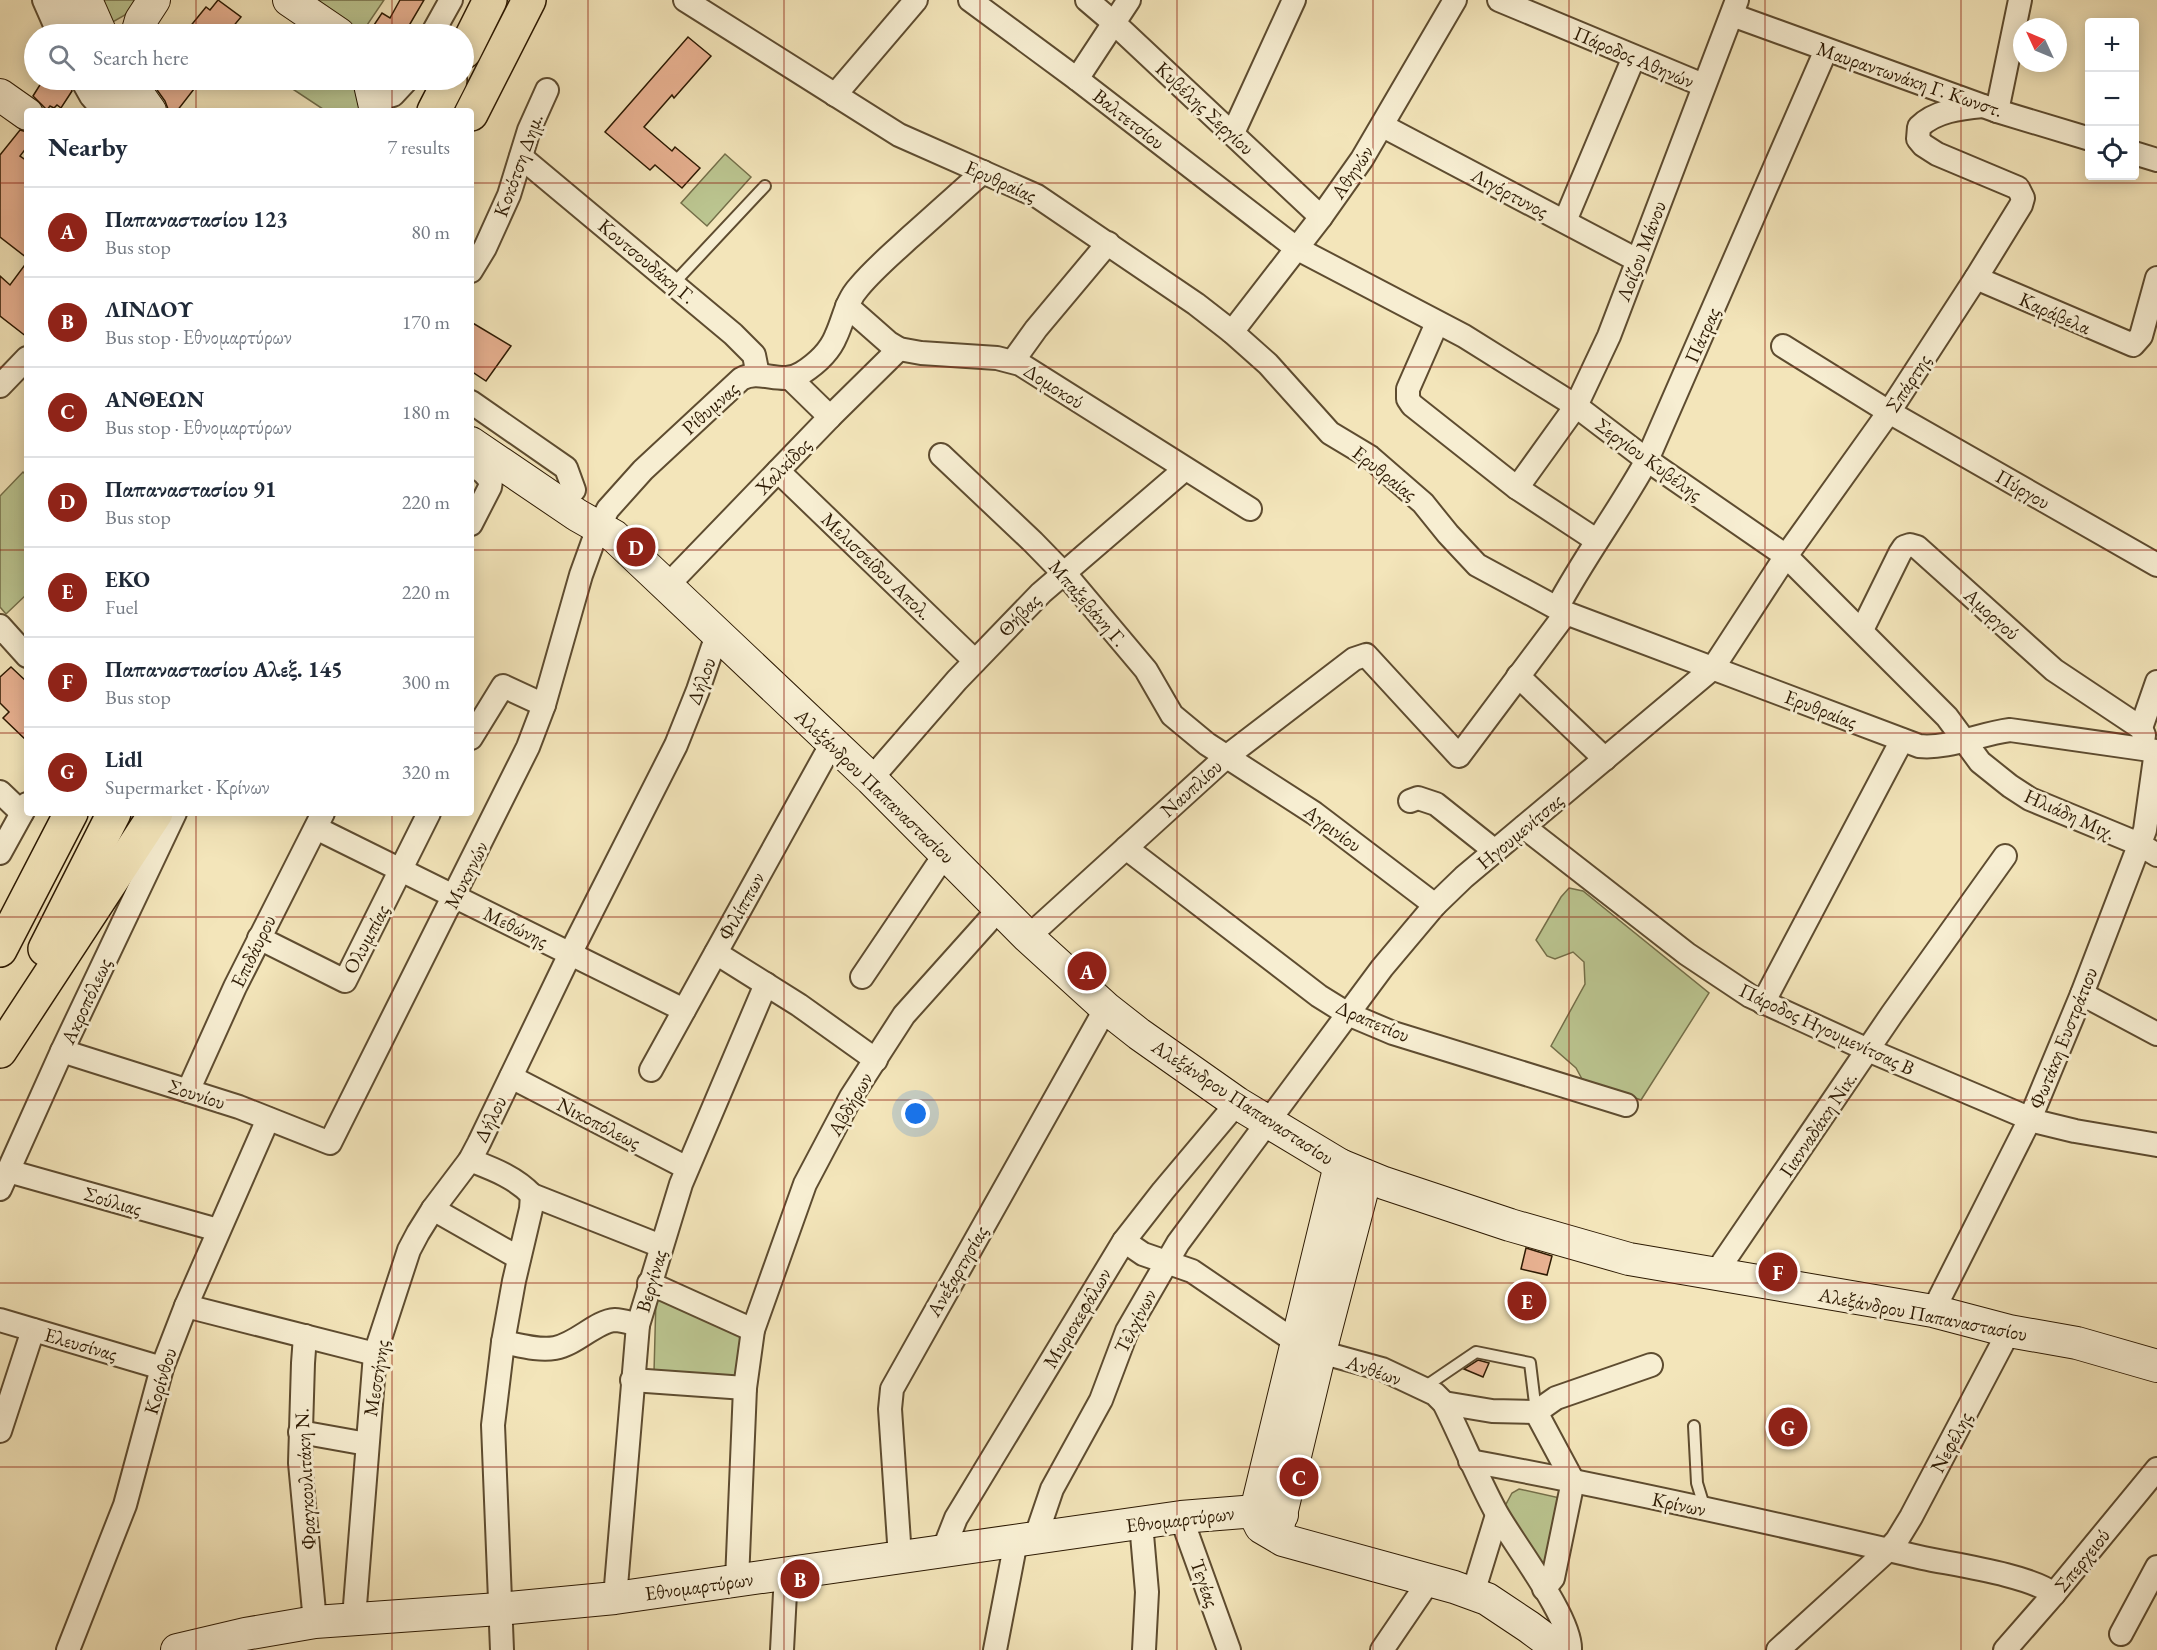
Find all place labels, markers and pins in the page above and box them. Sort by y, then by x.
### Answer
pin: D [616,524,656,570]
pin: A [1068,948,1106,994]
pin: F [1758,1250,1798,1294]
pin: E [1508,1278,1546,1324]
pin: G [1768,1404,1808,1450]
pin: C [1280,1454,1318,1500]
pin: B [780,1556,820,1602]

